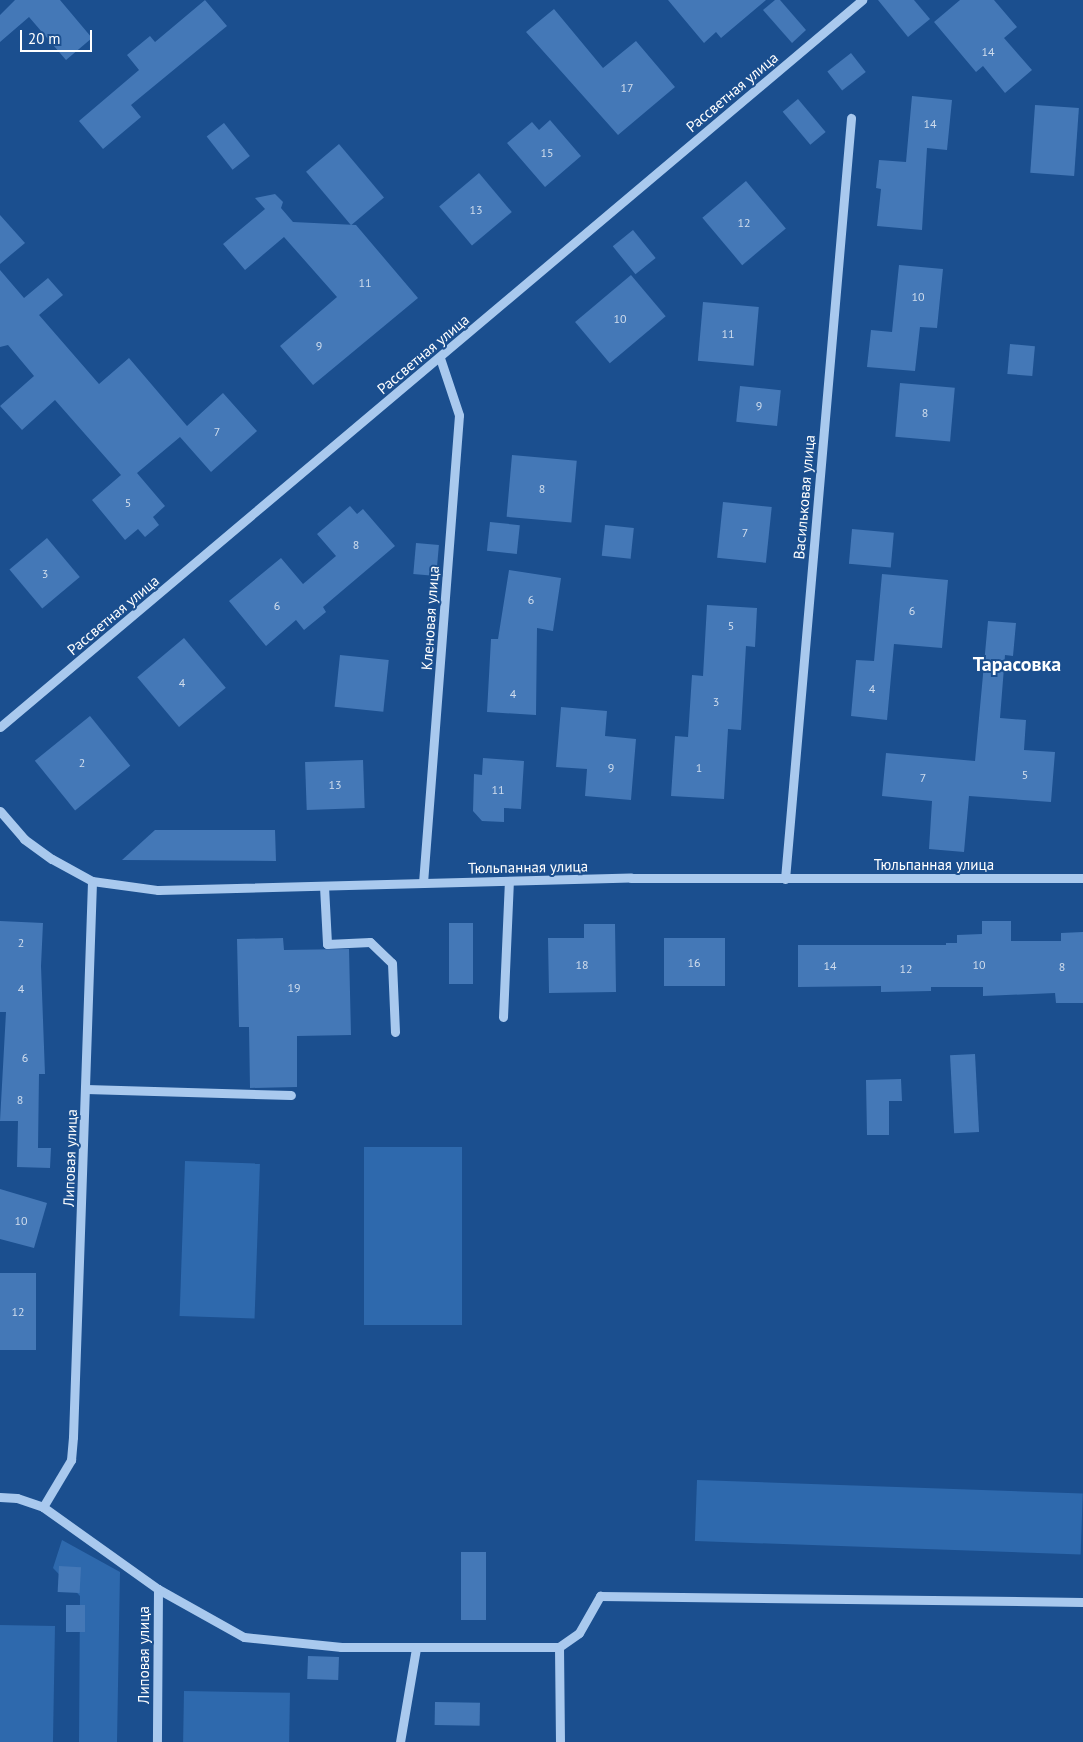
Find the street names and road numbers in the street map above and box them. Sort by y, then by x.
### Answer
street label: Рассветная улица [682,48,782,136]
street label: Рассветная улица [373,310,473,398]
street label: Васильковая улица [790,434,818,560]
street label: Кленовая улица [417,565,443,671]
street label: Рассветная улица [63,571,163,659]
street label: Тюльпанная улица [874,856,994,874]
street label: Тюльпанная улица [468,857,588,877]
street label: Липовая улица [59,1109,81,1207]
street label: Липовая улица [135,1606,153,1704]

